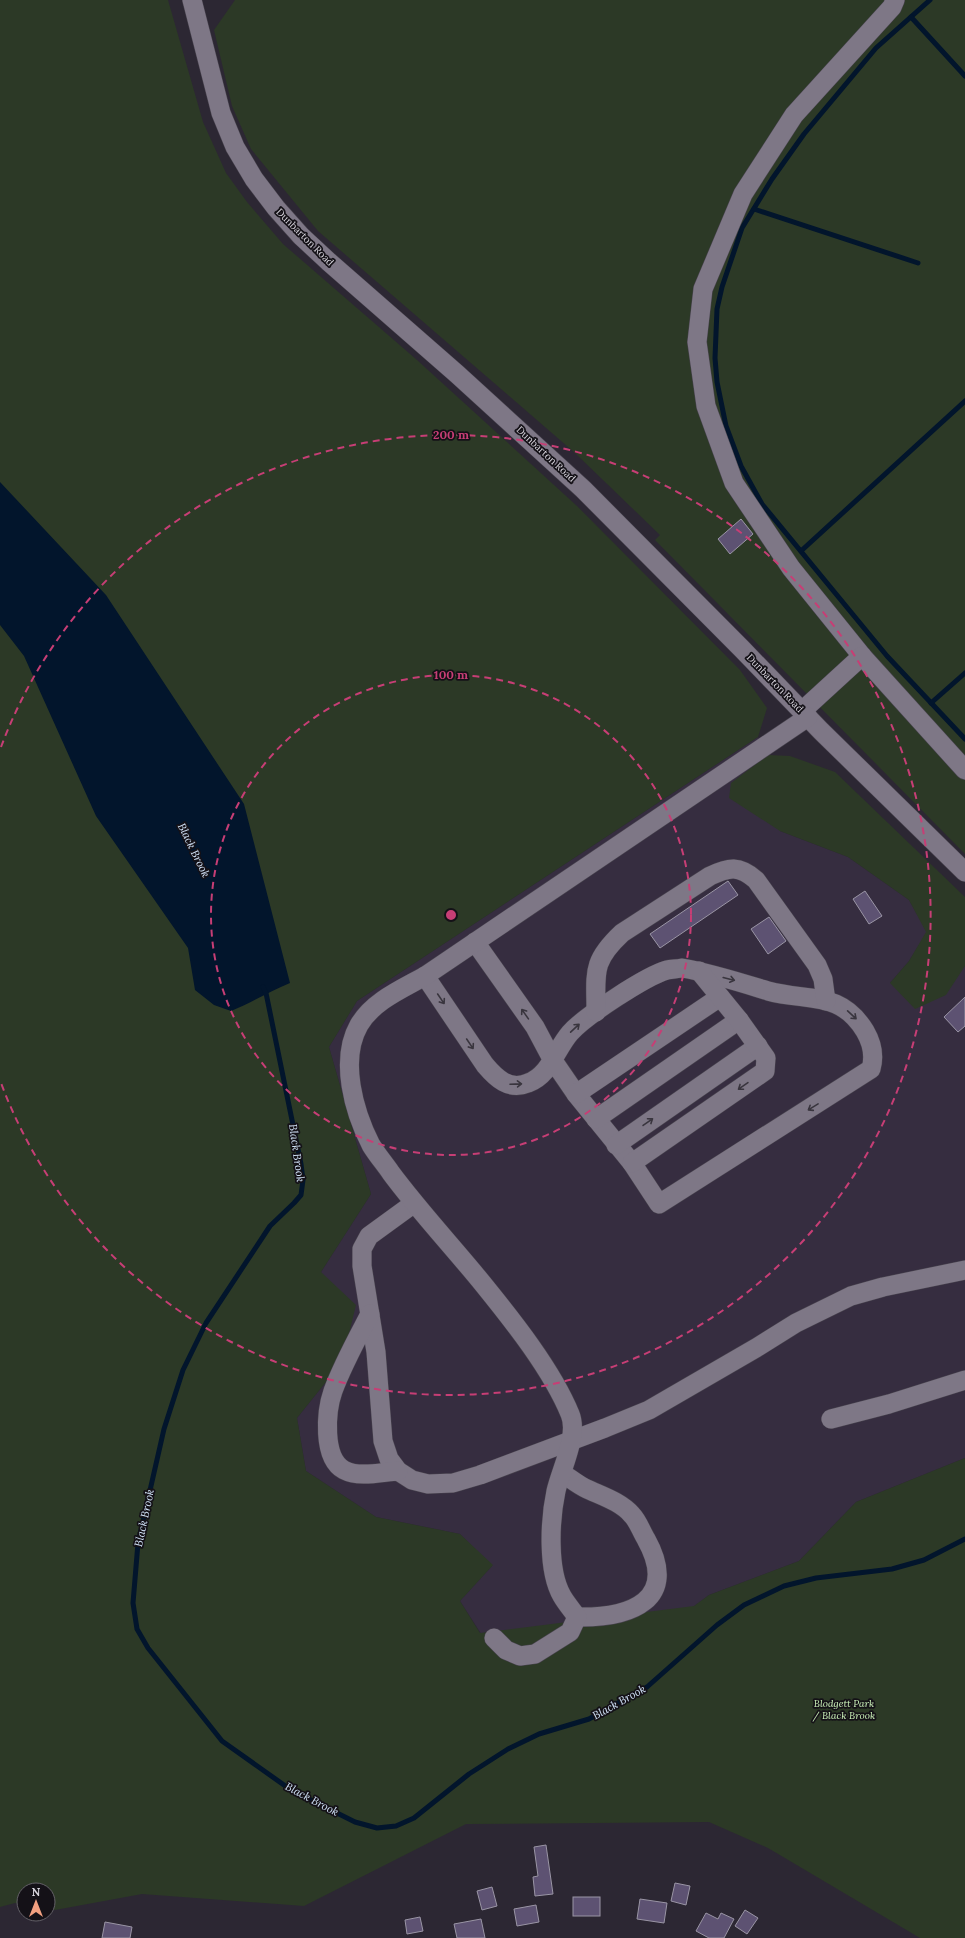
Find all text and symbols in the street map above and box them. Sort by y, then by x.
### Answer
street label: Dunbarton Road [273,205,337,269]
street label: Dunbarton Road [514,423,578,485]
text: 200 m [433,427,469,442]
street label: Dunbarton Road [744,651,806,715]
text: 100 m [434,667,468,682]
water label: Black Brook [175,821,213,880]
centre of rings [444,908,458,922]
one-way arrow [722,975,735,983]
one-way arrow [437,993,445,1004]
one-way arrow [521,1008,529,1019]
one-way arrow [846,1010,857,1019]
one-way arrow [570,1023,580,1033]
one-way arrow [466,1038,474,1049]
one-way arrow [509,1081,522,1088]
one-way arrow [738,1082,749,1090]
one-way arrow [808,1102,819,1111]
one-way arrow [642,1118,653,1126]
water label: Black Brook [286,1123,308,1183]
water label: Black Brook [131,1488,157,1548]
water label: Black Brook [590,1682,648,1722]
park label: Blodgett Park / Black Brook [812,1697,875,1722]
water label: Black Brook [283,1779,341,1819]
north arrow [16,1882,56,1922]
text: N [32,1885,41,1899]

